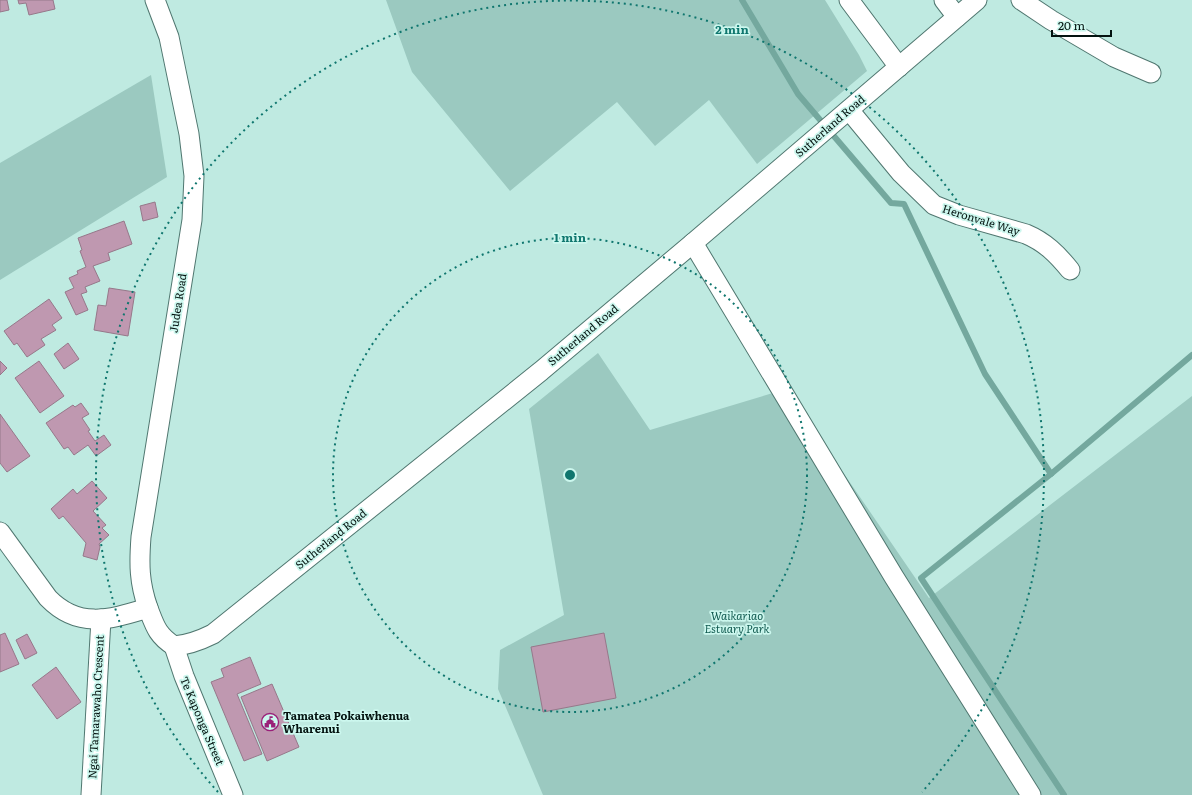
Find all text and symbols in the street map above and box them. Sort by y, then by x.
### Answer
scale bar [1052,12,1111,38]
text: 20 m [1058,16,1085,34]
text: 2 min [715,20,749,38]
street label: Sutherland Road [791,90,868,160]
street label: Heronvale Way [941,200,1023,239]
text: 1 min [554,228,587,246]
street label: Judea Road [164,272,190,334]
street label: Sutherland Road [544,300,621,369]
centre of rings [563,468,577,482]
street label: Sutherland Road [291,504,370,572]
park label: Waikariao Estuary Park [705,607,769,636]
street label: Ngai Tamarawaho Crescent [83,634,107,779]
street label: Te Kaponga Street [177,674,229,768]
place label: Tamatea Pokaiwhenua Wharenui [283,707,410,736]
public building icon: Tamatea Pokaiwhenua Wharenui [260,712,280,732]

